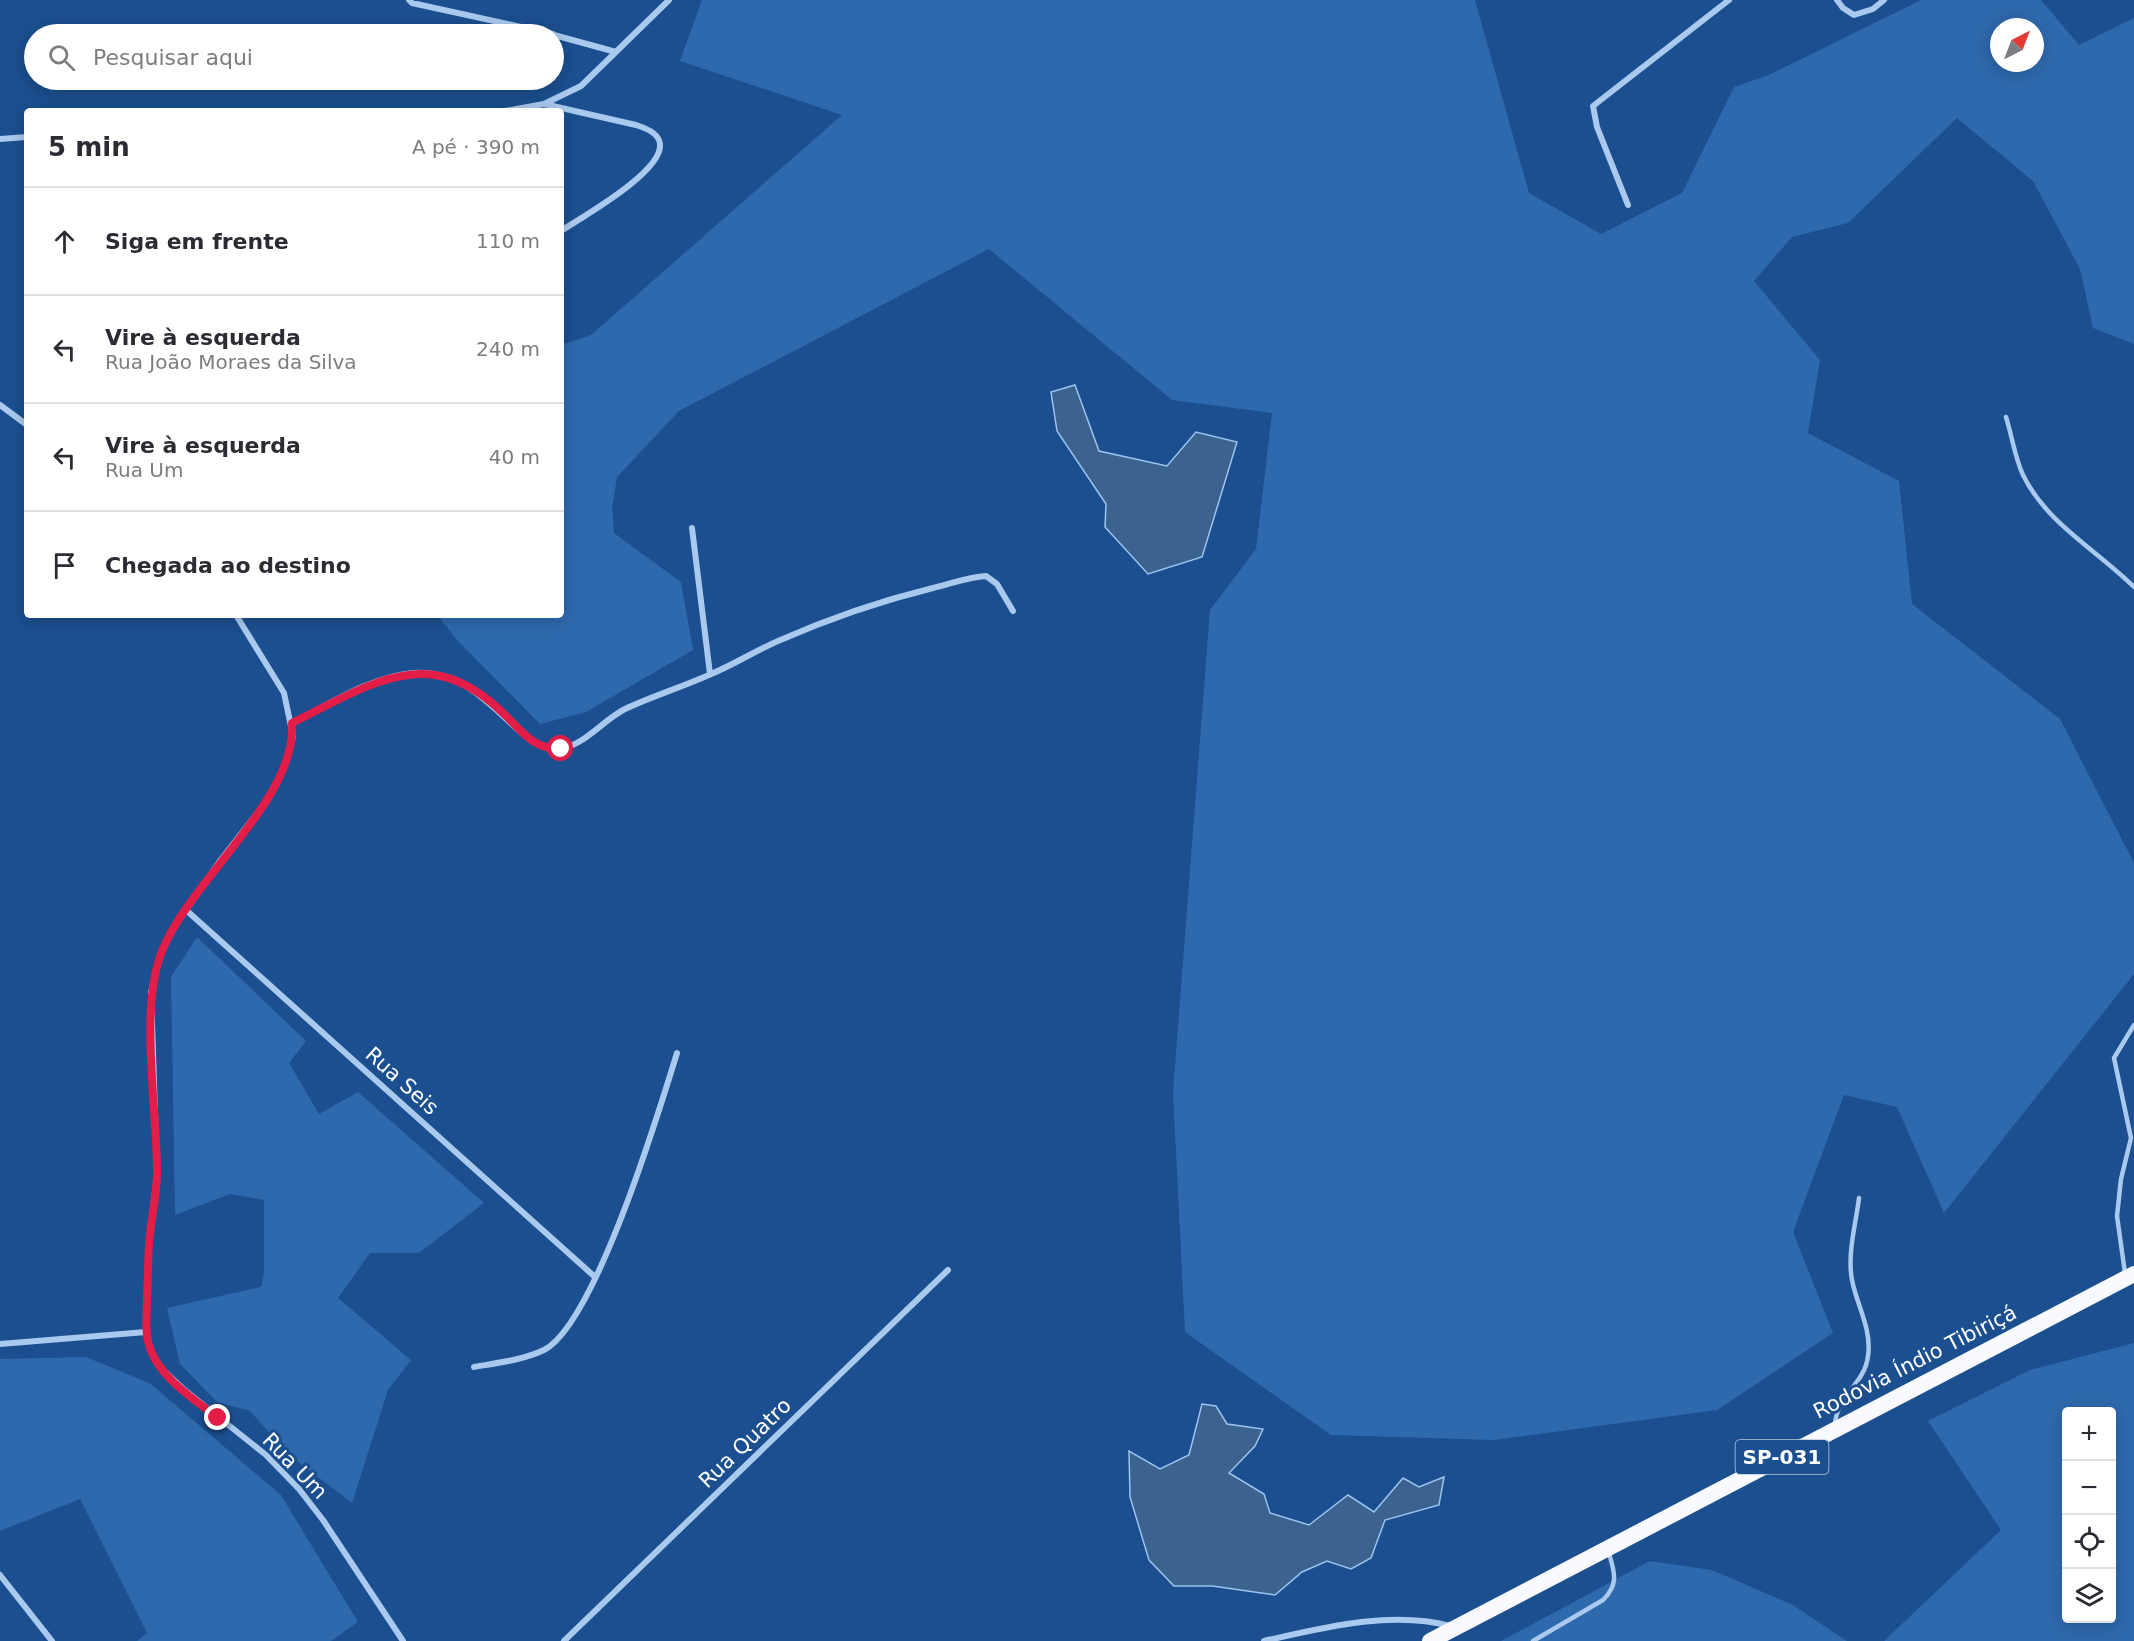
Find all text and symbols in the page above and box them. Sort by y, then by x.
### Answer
north arrow [1990,18,2044,72]
search box [24,24,564,90]
icon: search [45,41,78,74]
text: Pesquisar aqui [93,45,253,70]
text: 5 min [48,132,130,162]
text: A pé · 390 m [412,135,540,159]
icon: ahead [48,225,81,258]
text: Siga em frente [105,229,289,254]
text: 110 m [476,229,540,253]
text: Vire à esquerda [105,325,301,350]
icon: left [48,333,81,366]
text: 240 m [476,337,540,361]
text: Rua João Moraes da Silva [105,350,357,374]
text: Vire à esquerda [105,433,301,458]
icon: left [48,441,81,474]
text: 40 m [489,445,540,469]
text: Rua Um [105,458,183,482]
icon: arrive [48,549,81,582]
text: Chegada ao destino [105,553,351,578]
route start [547,735,573,761]
street label: Rua Seis [361,1042,443,1120]
street label: Rodovia Índio Tibiriçá [1809,1299,2021,1424]
street label: Rua Quatro [694,1393,796,1493]
route end [204,1404,230,1430]
map controls [2062,1407,2116,1623]
button: + [2062,1407,2116,1461]
street label: Rua Um [258,1428,332,1504]
road number: SP-031 [1736,1440,1828,1474]
button: − [2062,1461,2116,1515]
button: locate [2062,1515,2116,1569]
button: layers [2062,1569,2116,1623]

